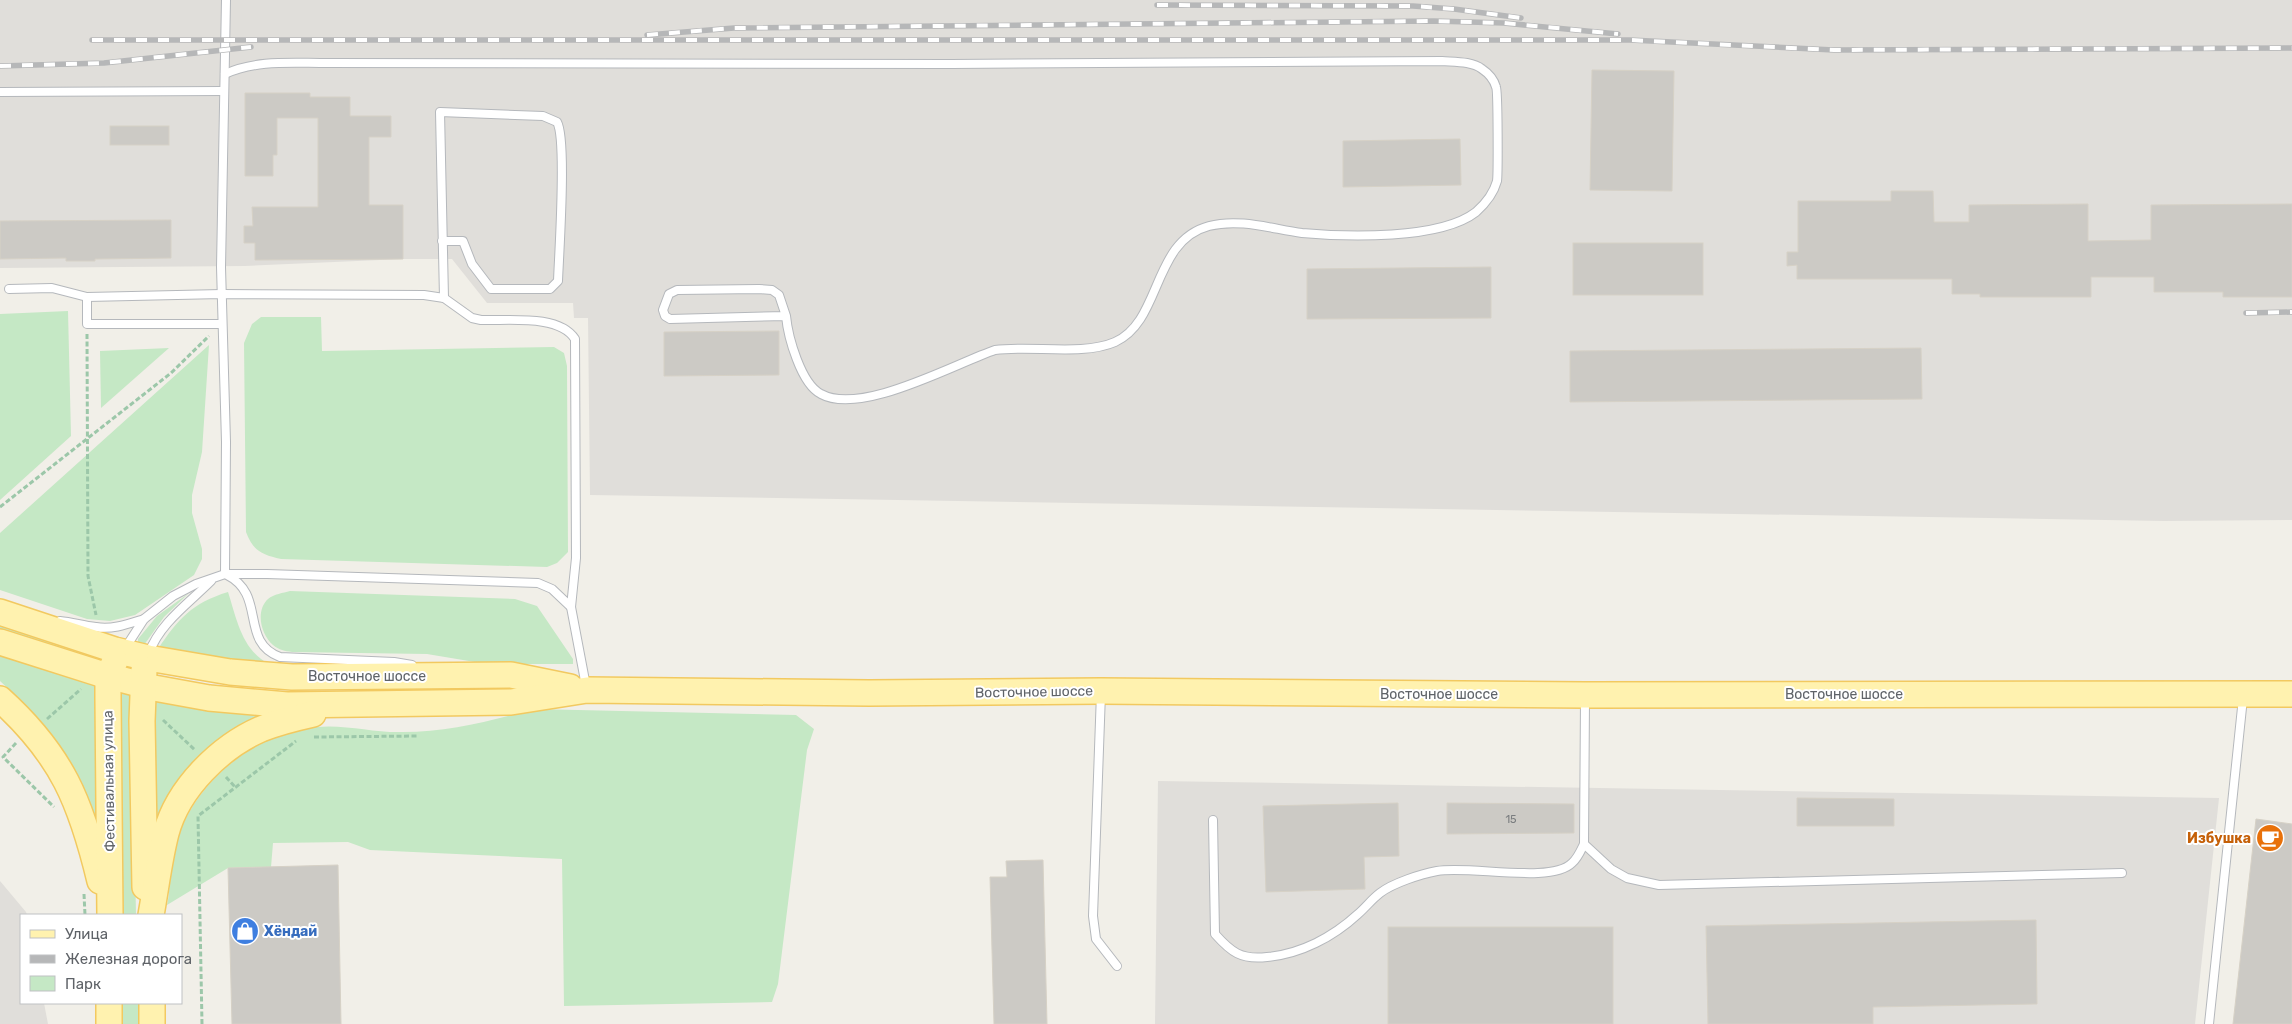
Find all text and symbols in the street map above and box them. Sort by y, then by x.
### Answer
street label: Восточное шоссе [308,668,426,685]
street label: Восточное шоссе [975,682,1093,702]
street label: Восточное шоссе [1380,686,1498,703]
street label: Восточное шоссе [1785,686,1903,703]
street label: Фестивальная улица [99,710,119,852]
house number: 15 [1505,813,1517,826]
cafe icon: Избушка [2255,823,2285,853]
place label: Избушка [2187,830,2251,847]
legend [20,914,182,1004]
shop icon: Хёндай [230,916,260,946]
place label: Хёндай [264,923,317,940]
text: Улица [65,925,108,943]
text: Железная дорога [65,950,192,968]
text: Парк [65,975,101,993]

